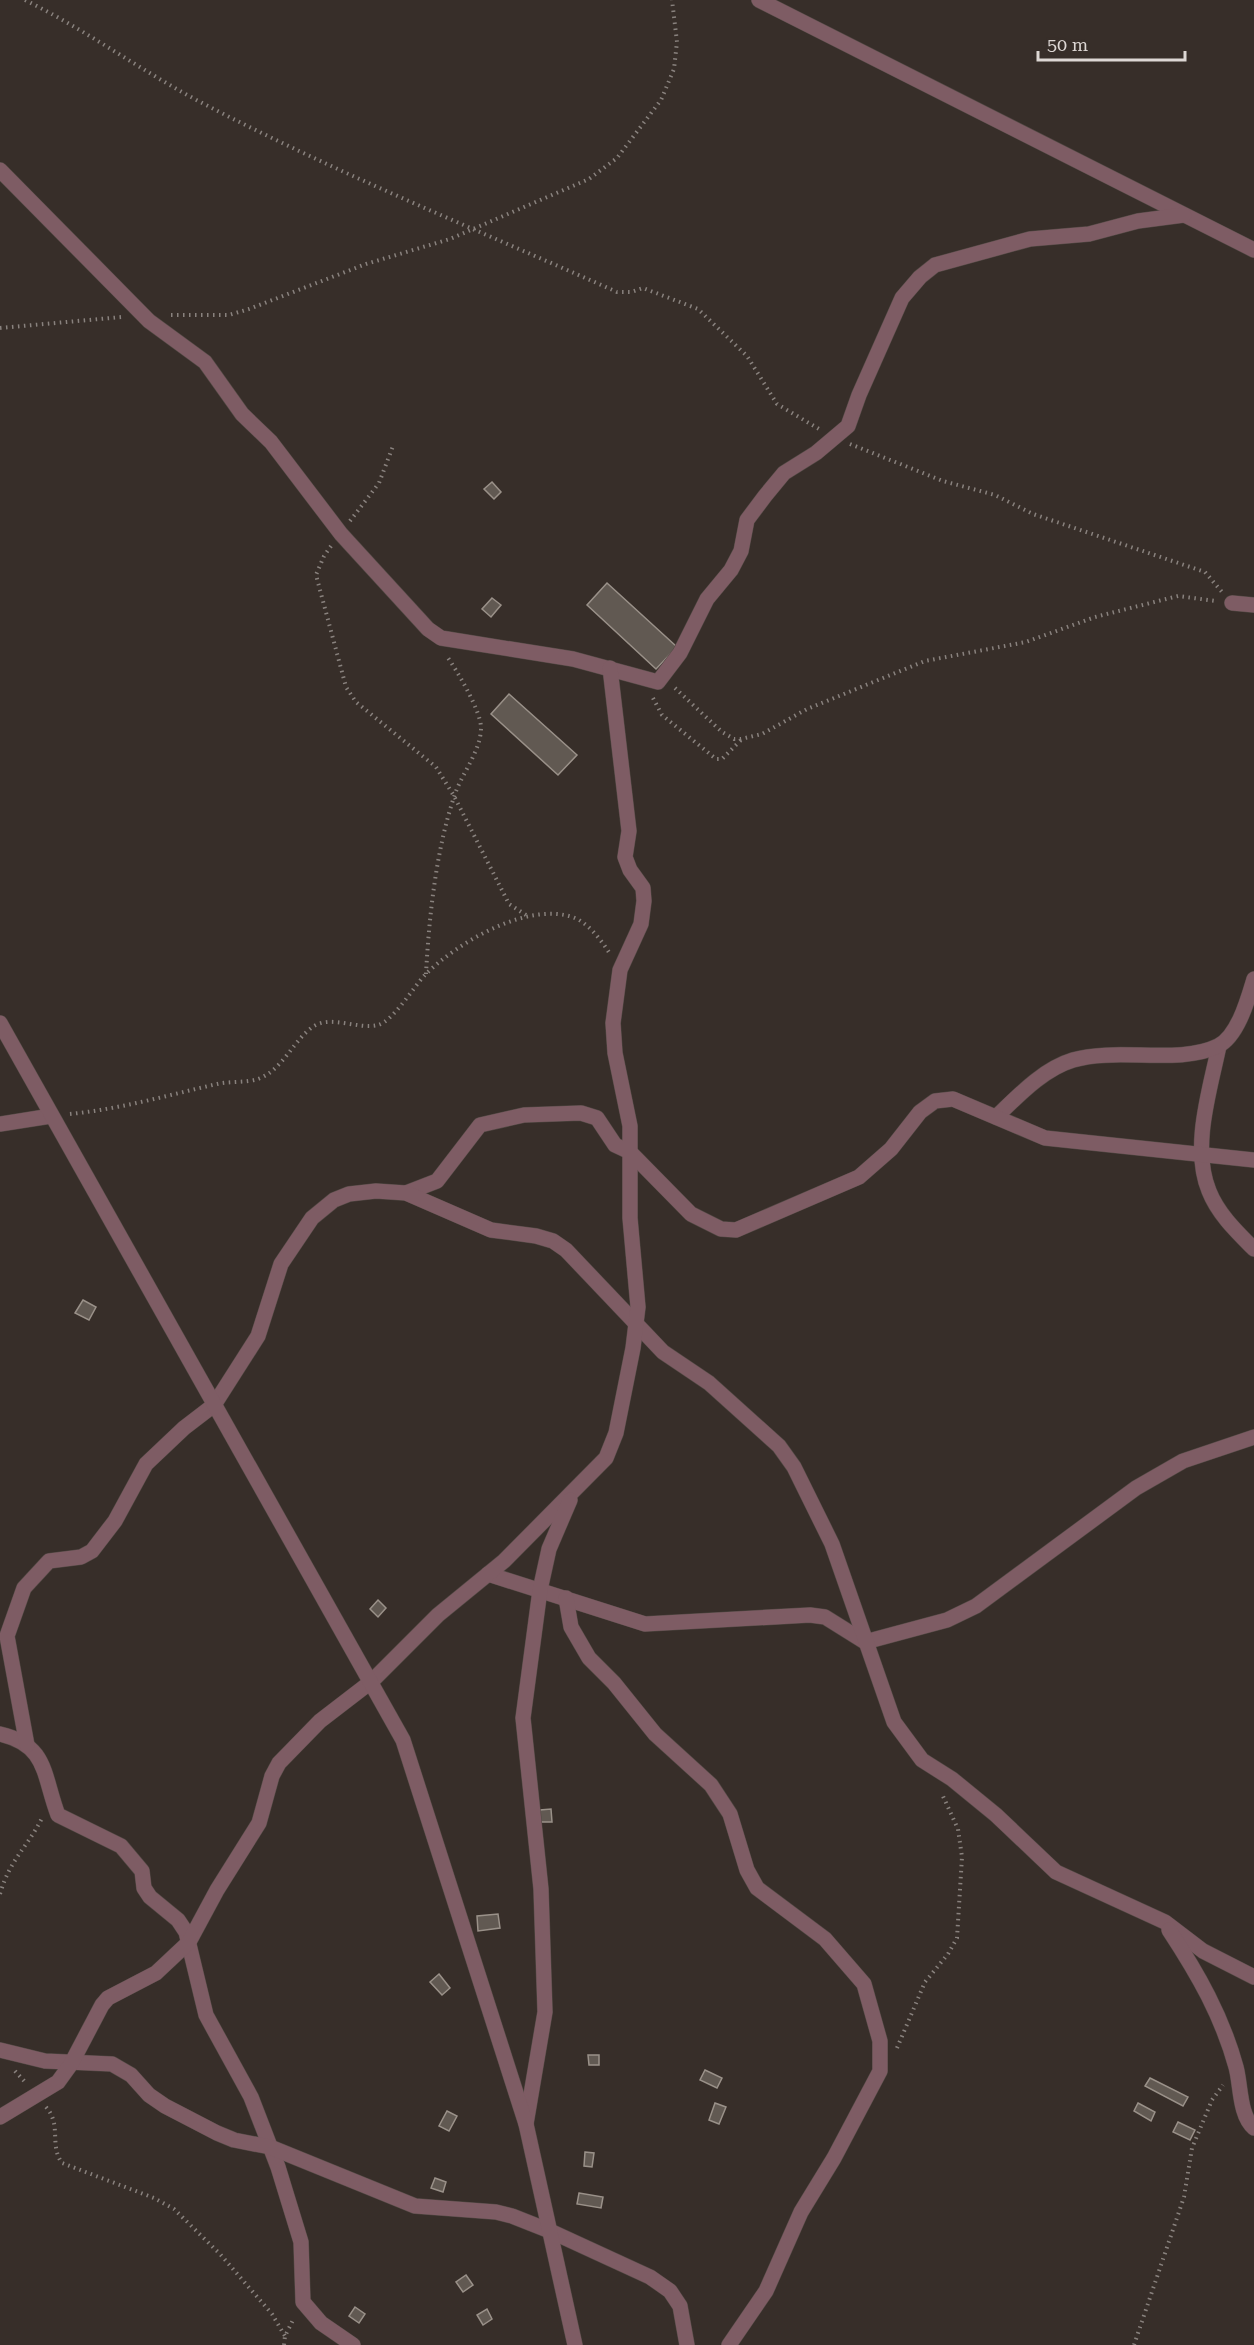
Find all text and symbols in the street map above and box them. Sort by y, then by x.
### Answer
scale bar [1038,24,1185,62]
text: 50 m [1047,34,1088,55]

